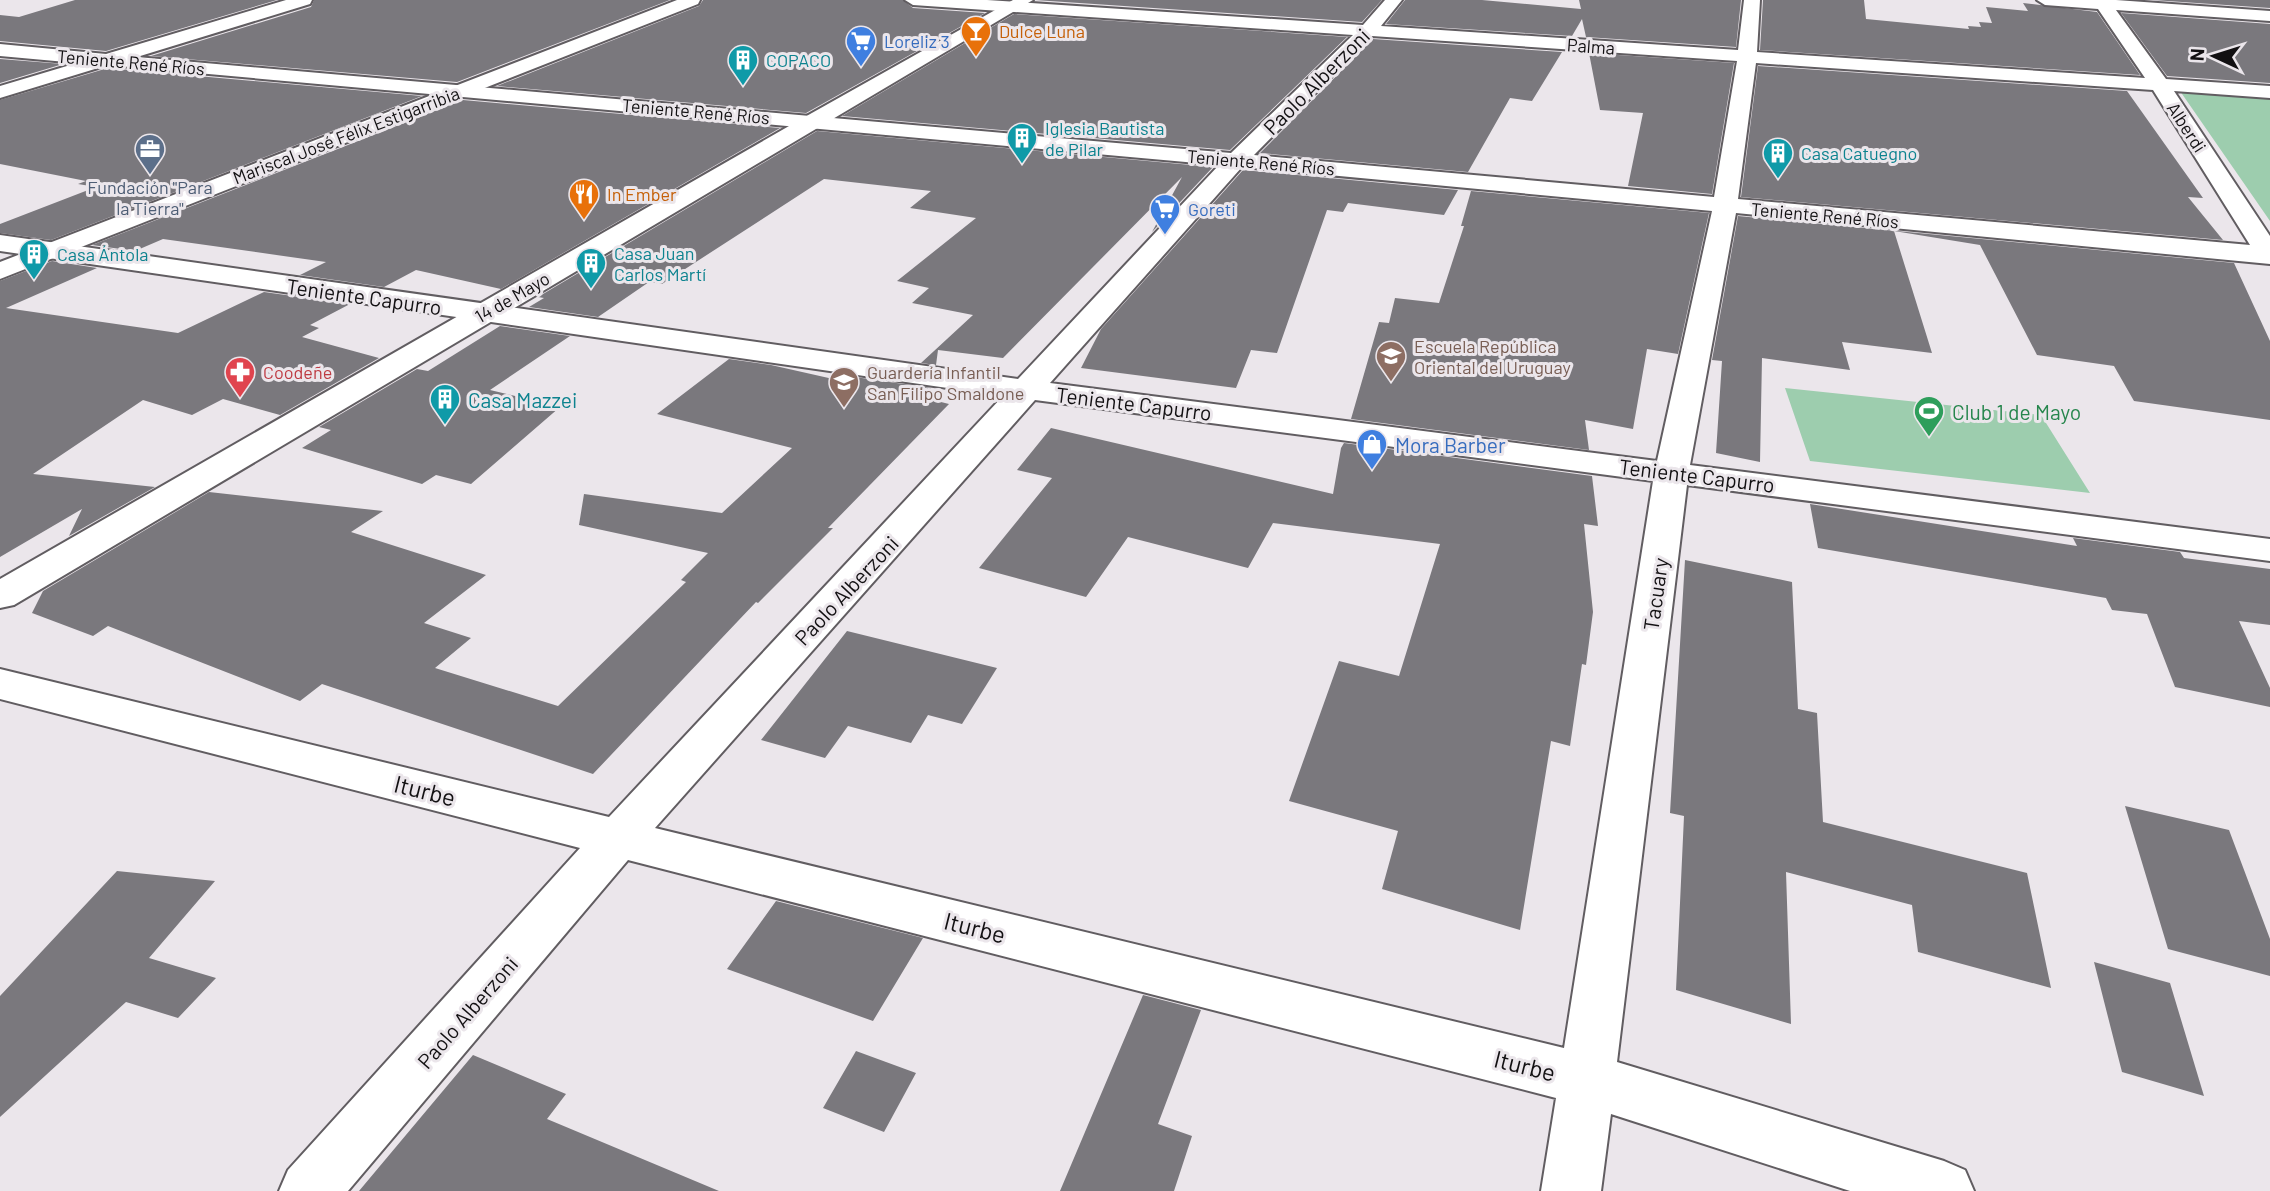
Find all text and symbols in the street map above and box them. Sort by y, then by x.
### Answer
bar icon: Dulce Luna [959,14,993,58]
place label: Dulce Luna [999,20,1085,42]
north arrow [2179,21,2249,91]
street label: Paolo Alberzoni [1258,23,1374,139]
supermarket icon: Loreliz 3 [844,24,878,68]
place label: Loreliz 3 [884,30,950,52]
street label: Palma [1566,33,1616,59]
building icon: COPACO [726,43,760,87]
street label: Teniente René Ríos [56,45,206,79]
text: N [2185,48,2208,62]
place label: COPACO [766,49,831,71]
street label: Mariscal José Félix Estigarribia [230,82,462,188]
street label: Teniente René Ríos [621,94,771,128]
street label: Alberdi [2163,98,2211,156]
place label: Iglesia Bautista de Pilar [1045,117,1164,160]
building icon: Iglesia Bautista de Pilar [1005,121,1039,165]
office icon: Fundación "Para la Tierra" [133,132,167,176]
building icon: Casa Catuegno [1761,136,1795,180]
place label: Casa Catuegno [1801,142,1917,164]
street label: Teniente René Ríos [1186,145,1336,179]
place label: Fundación "Para la Tierra" [87,176,213,219]
restaurant icon: In Ember [567,177,601,221]
place label: In Ember [607,183,677,205]
supermarket icon: Goreti [1148,192,1182,236]
place label: Goreti [1188,198,1236,220]
street label: Teniente René Ríos [1750,198,1900,232]
building icon: Casa Ántola [17,237,51,281]
place label: Casa Juan Carlos Martí [614,242,706,285]
place label: Casa Ántola [57,243,149,265]
building icon: Casa Juan Carlos Martí [574,246,608,290]
street label: 14 de Mayo [471,267,553,327]
street label: Teniente Capurro [285,273,443,319]
place label: Escuela República Oriental del Uruguay [1414,335,1571,378]
school or university icon: Escuela República Oriental del Uruguay [1374,339,1408,383]
pharmacy icon: Coodeñe [223,355,257,399]
place label: Coodeñe [263,361,332,383]
place label: Guardería Infantil San Filipo Smaldone [867,361,1024,404]
school or university icon: Guardería Infantil San Filipo Smaldone [827,365,861,409]
street label: Teniente Capurro [1055,381,1213,425]
building icon: Casa Mazzei [428,382,462,426]
place label: Casa Mazzei [468,387,577,412]
sports icon: Club 1 de Mayo [1912,394,1946,438]
place label: Club 1 de Mayo [1952,399,2081,424]
shop icon: Mora Barber [1355,427,1389,471]
place label: Mora Barber [1395,432,1506,457]
street label: Teniente Capurro [1618,453,1776,497]
street label: Paolo Alberzoni [789,530,903,650]
street label: Tacuary [1638,556,1673,632]
street label: Iturbe [391,768,459,812]
street label: Iturbe [941,905,1009,949]
street label: Paolo Alberzoni [412,951,522,1073]
street label: Iturbe [1491,1043,1559,1087]

